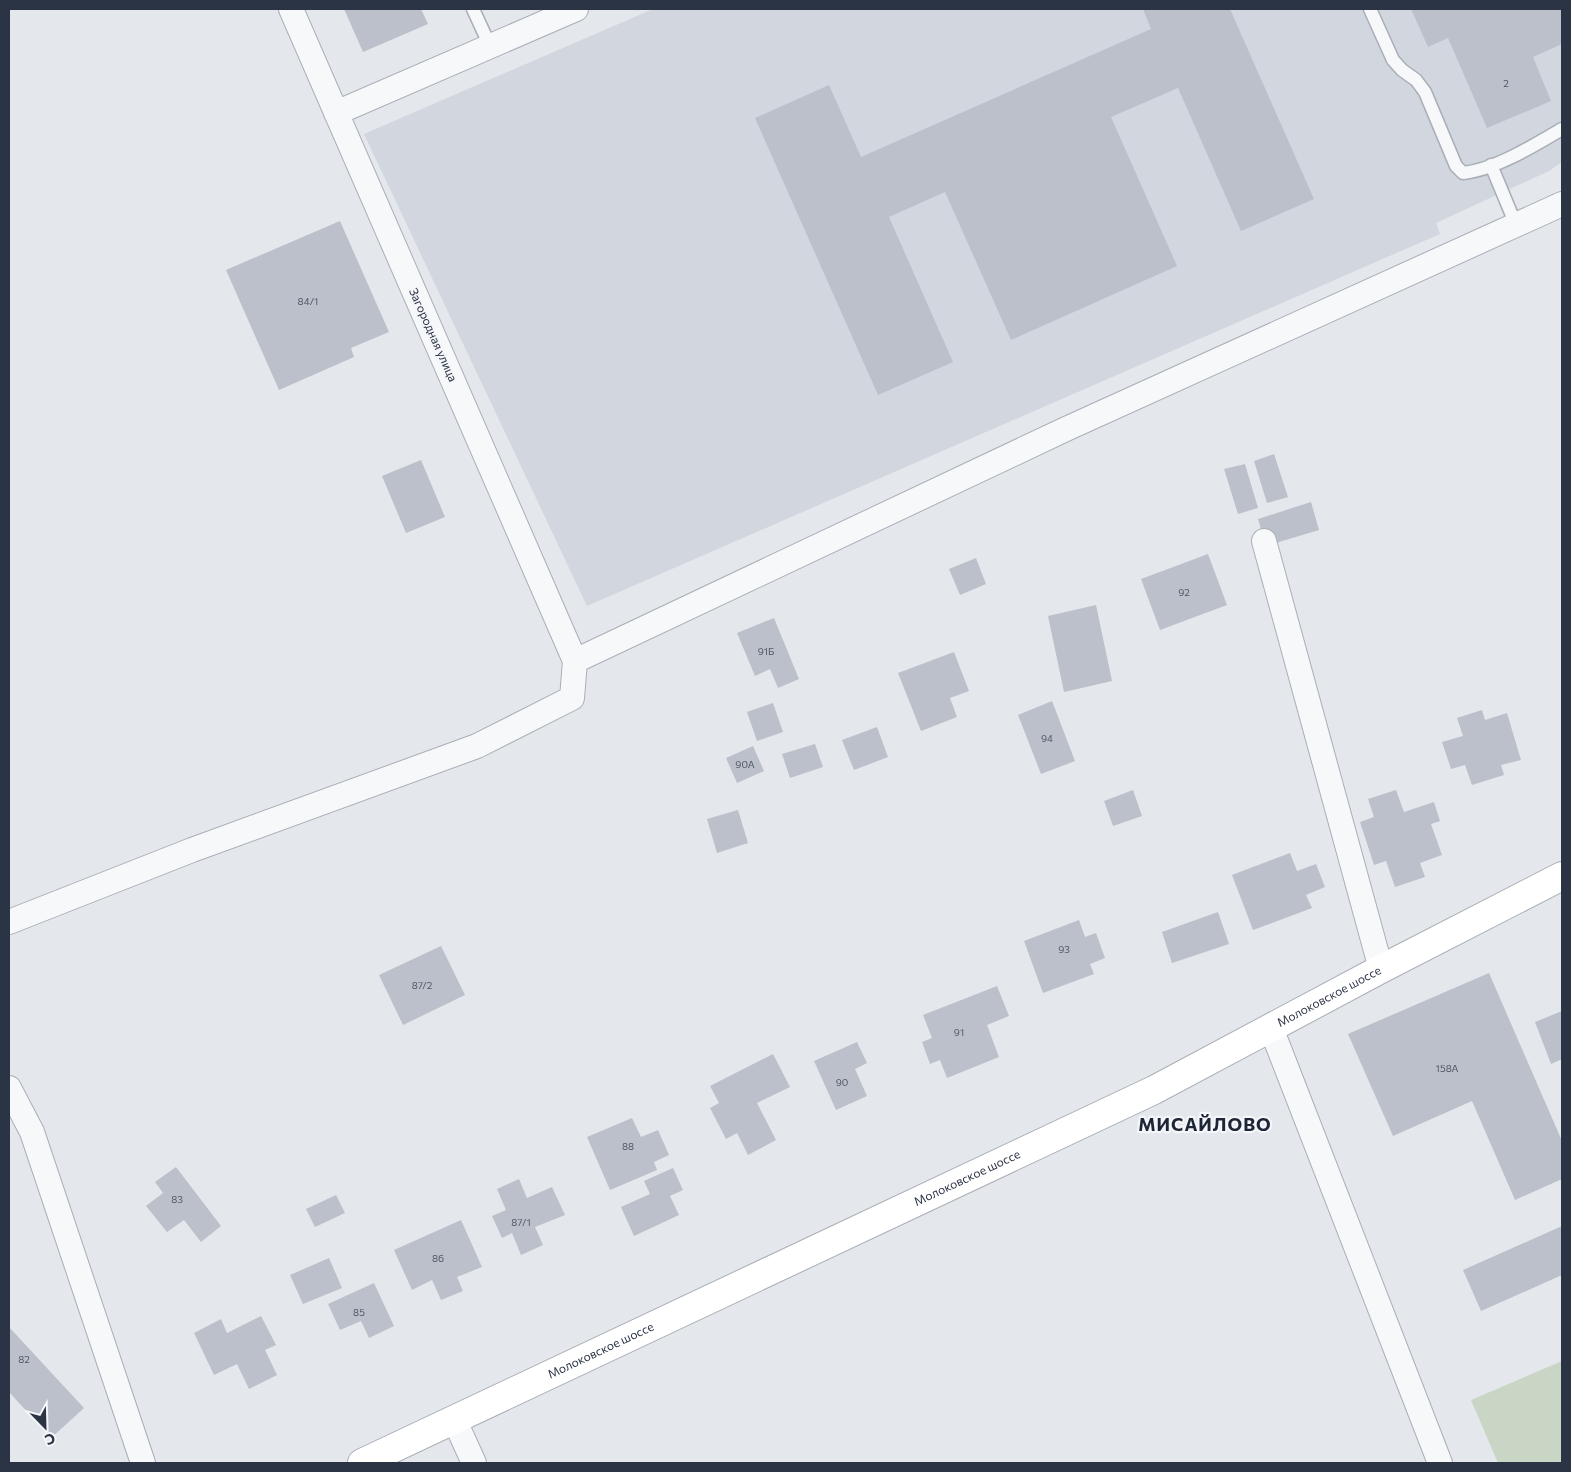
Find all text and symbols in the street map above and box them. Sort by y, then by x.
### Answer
house number: 2 [1503,77,1509,89]
street label: Загородная улица [407,286,461,384]
house number: 84/1 [298,295,318,307]
house number: 92 [1178,586,1190,598]
house number: 91Б [758,645,774,657]
house number: 94 [1041,732,1053,744]
house number: 90А [735,758,755,770]
house number: 93 [1058,943,1070,955]
street label: Молоковское шоссе [1274,962,1383,1029]
house number: 87/2 [412,979,433,991]
house number: 91 [954,1026,964,1038]
house number: 158А [1436,1062,1458,1074]
house number: 90 [836,1076,848,1088]
district label: МИСАЙЛОВО [1138,1113,1272,1135]
house number: 88 [622,1140,634,1152]
street label: Молоковское шоссе [912,1146,1022,1208]
house number: 83 [171,1193,183,1205]
house number: 87/1 [511,1216,531,1228]
house number: 86 [432,1252,444,1264]
house number: 85 [353,1306,365,1318]
street label: Молоковское шоссе [545,1319,656,1381]
house number: 82 [18,1353,30,1365]
north arrow [20,1402,70,1452]
text: С [43,1430,58,1449]

